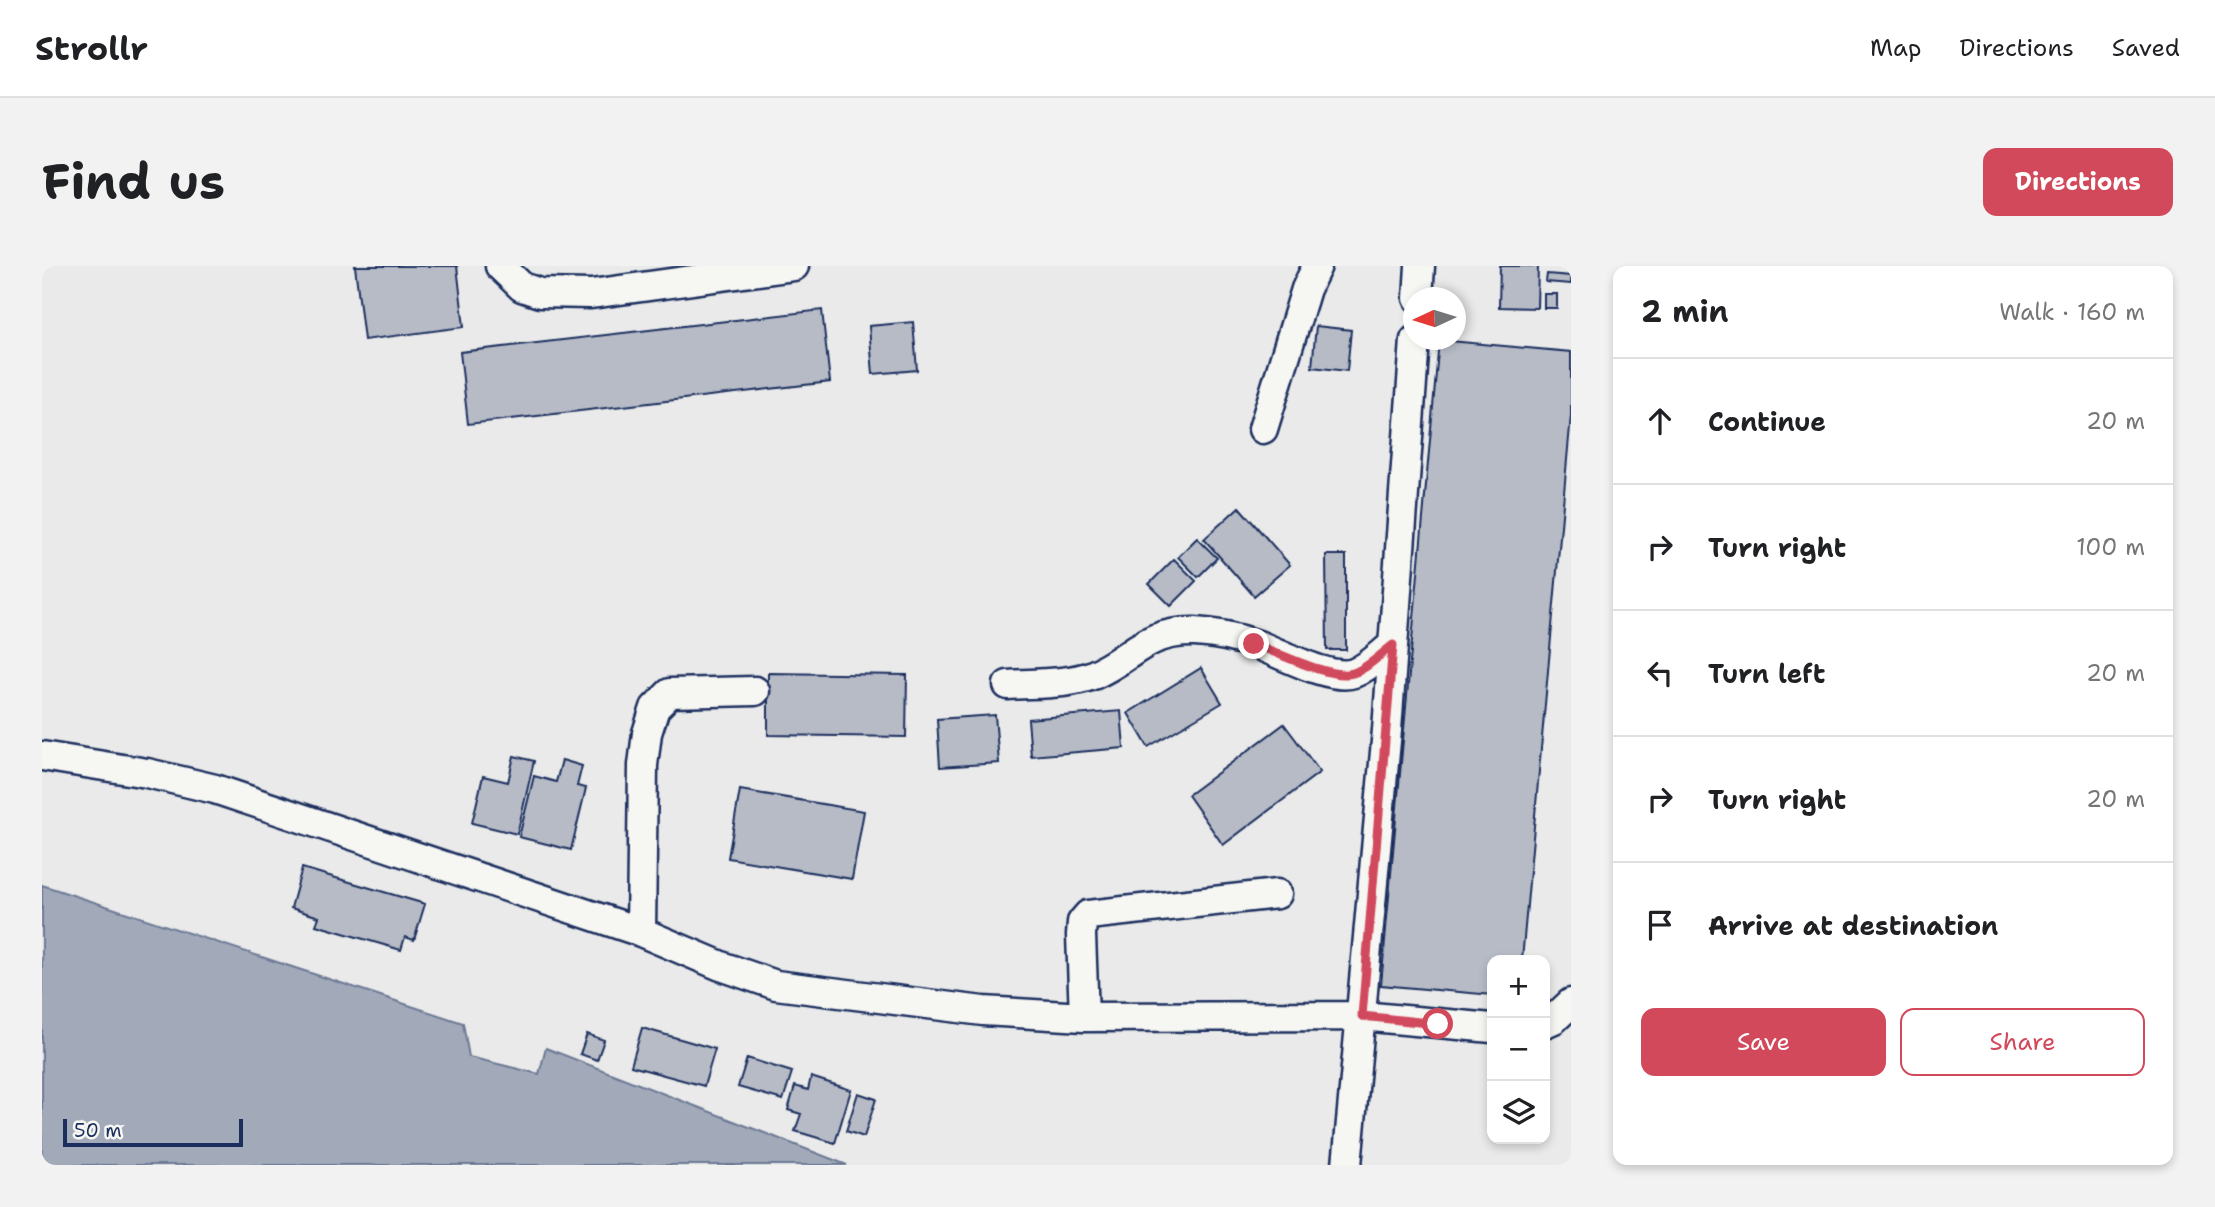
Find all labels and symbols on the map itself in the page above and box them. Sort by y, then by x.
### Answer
north arrow [1403,287,1466,350]
route end [1238,628,1269,659]
route start [1422,1008,1453,1039]
scale bar [63,1116,243,1148]

